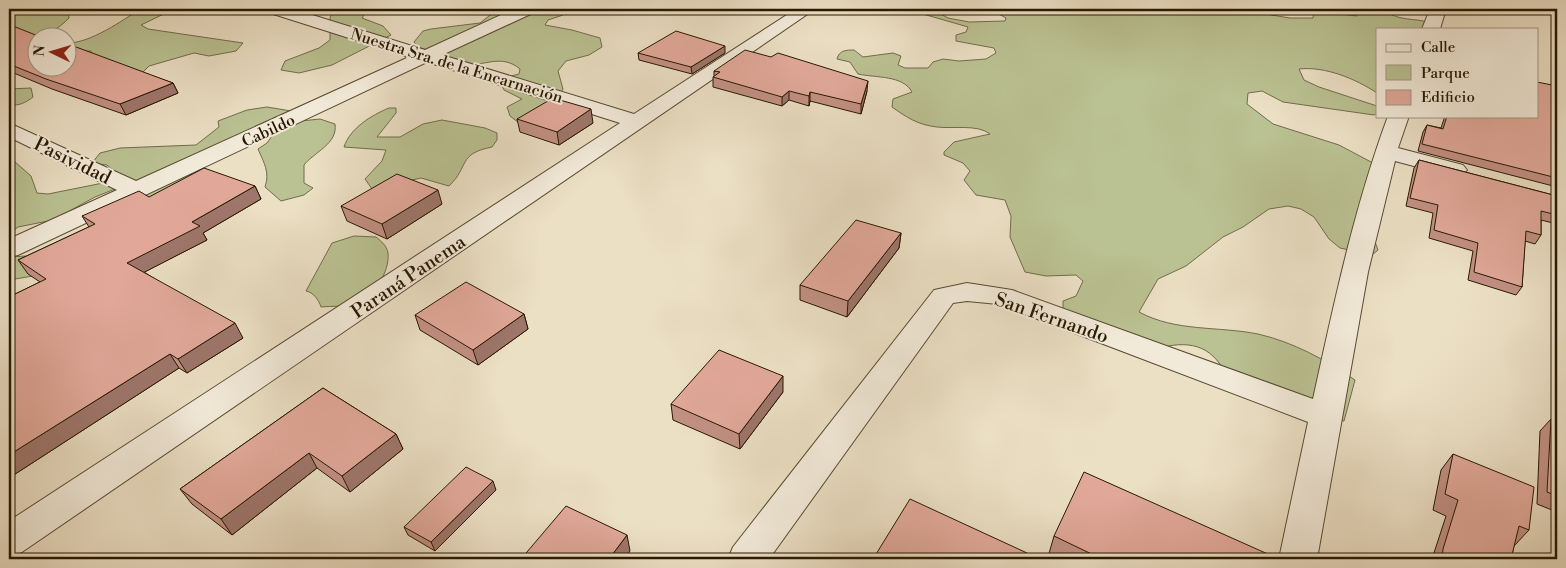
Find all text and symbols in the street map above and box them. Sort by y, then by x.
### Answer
street label: Nuestra Sra. de la Encarnación [348,24,566,108]
north arrow [28,28,78,78]
legend [1376,28,1538,118]
text: Calle [1421,38,1455,57]
text: N [31,45,49,57]
text: Parque [1421,64,1470,83]
text: Edificio [1421,88,1475,107]
street label: Cabildo [239,110,298,152]
street label: Pasividad [30,132,115,190]
street label: Paraná Panema [347,229,471,324]
street label: San Fernando [992,287,1112,349]

